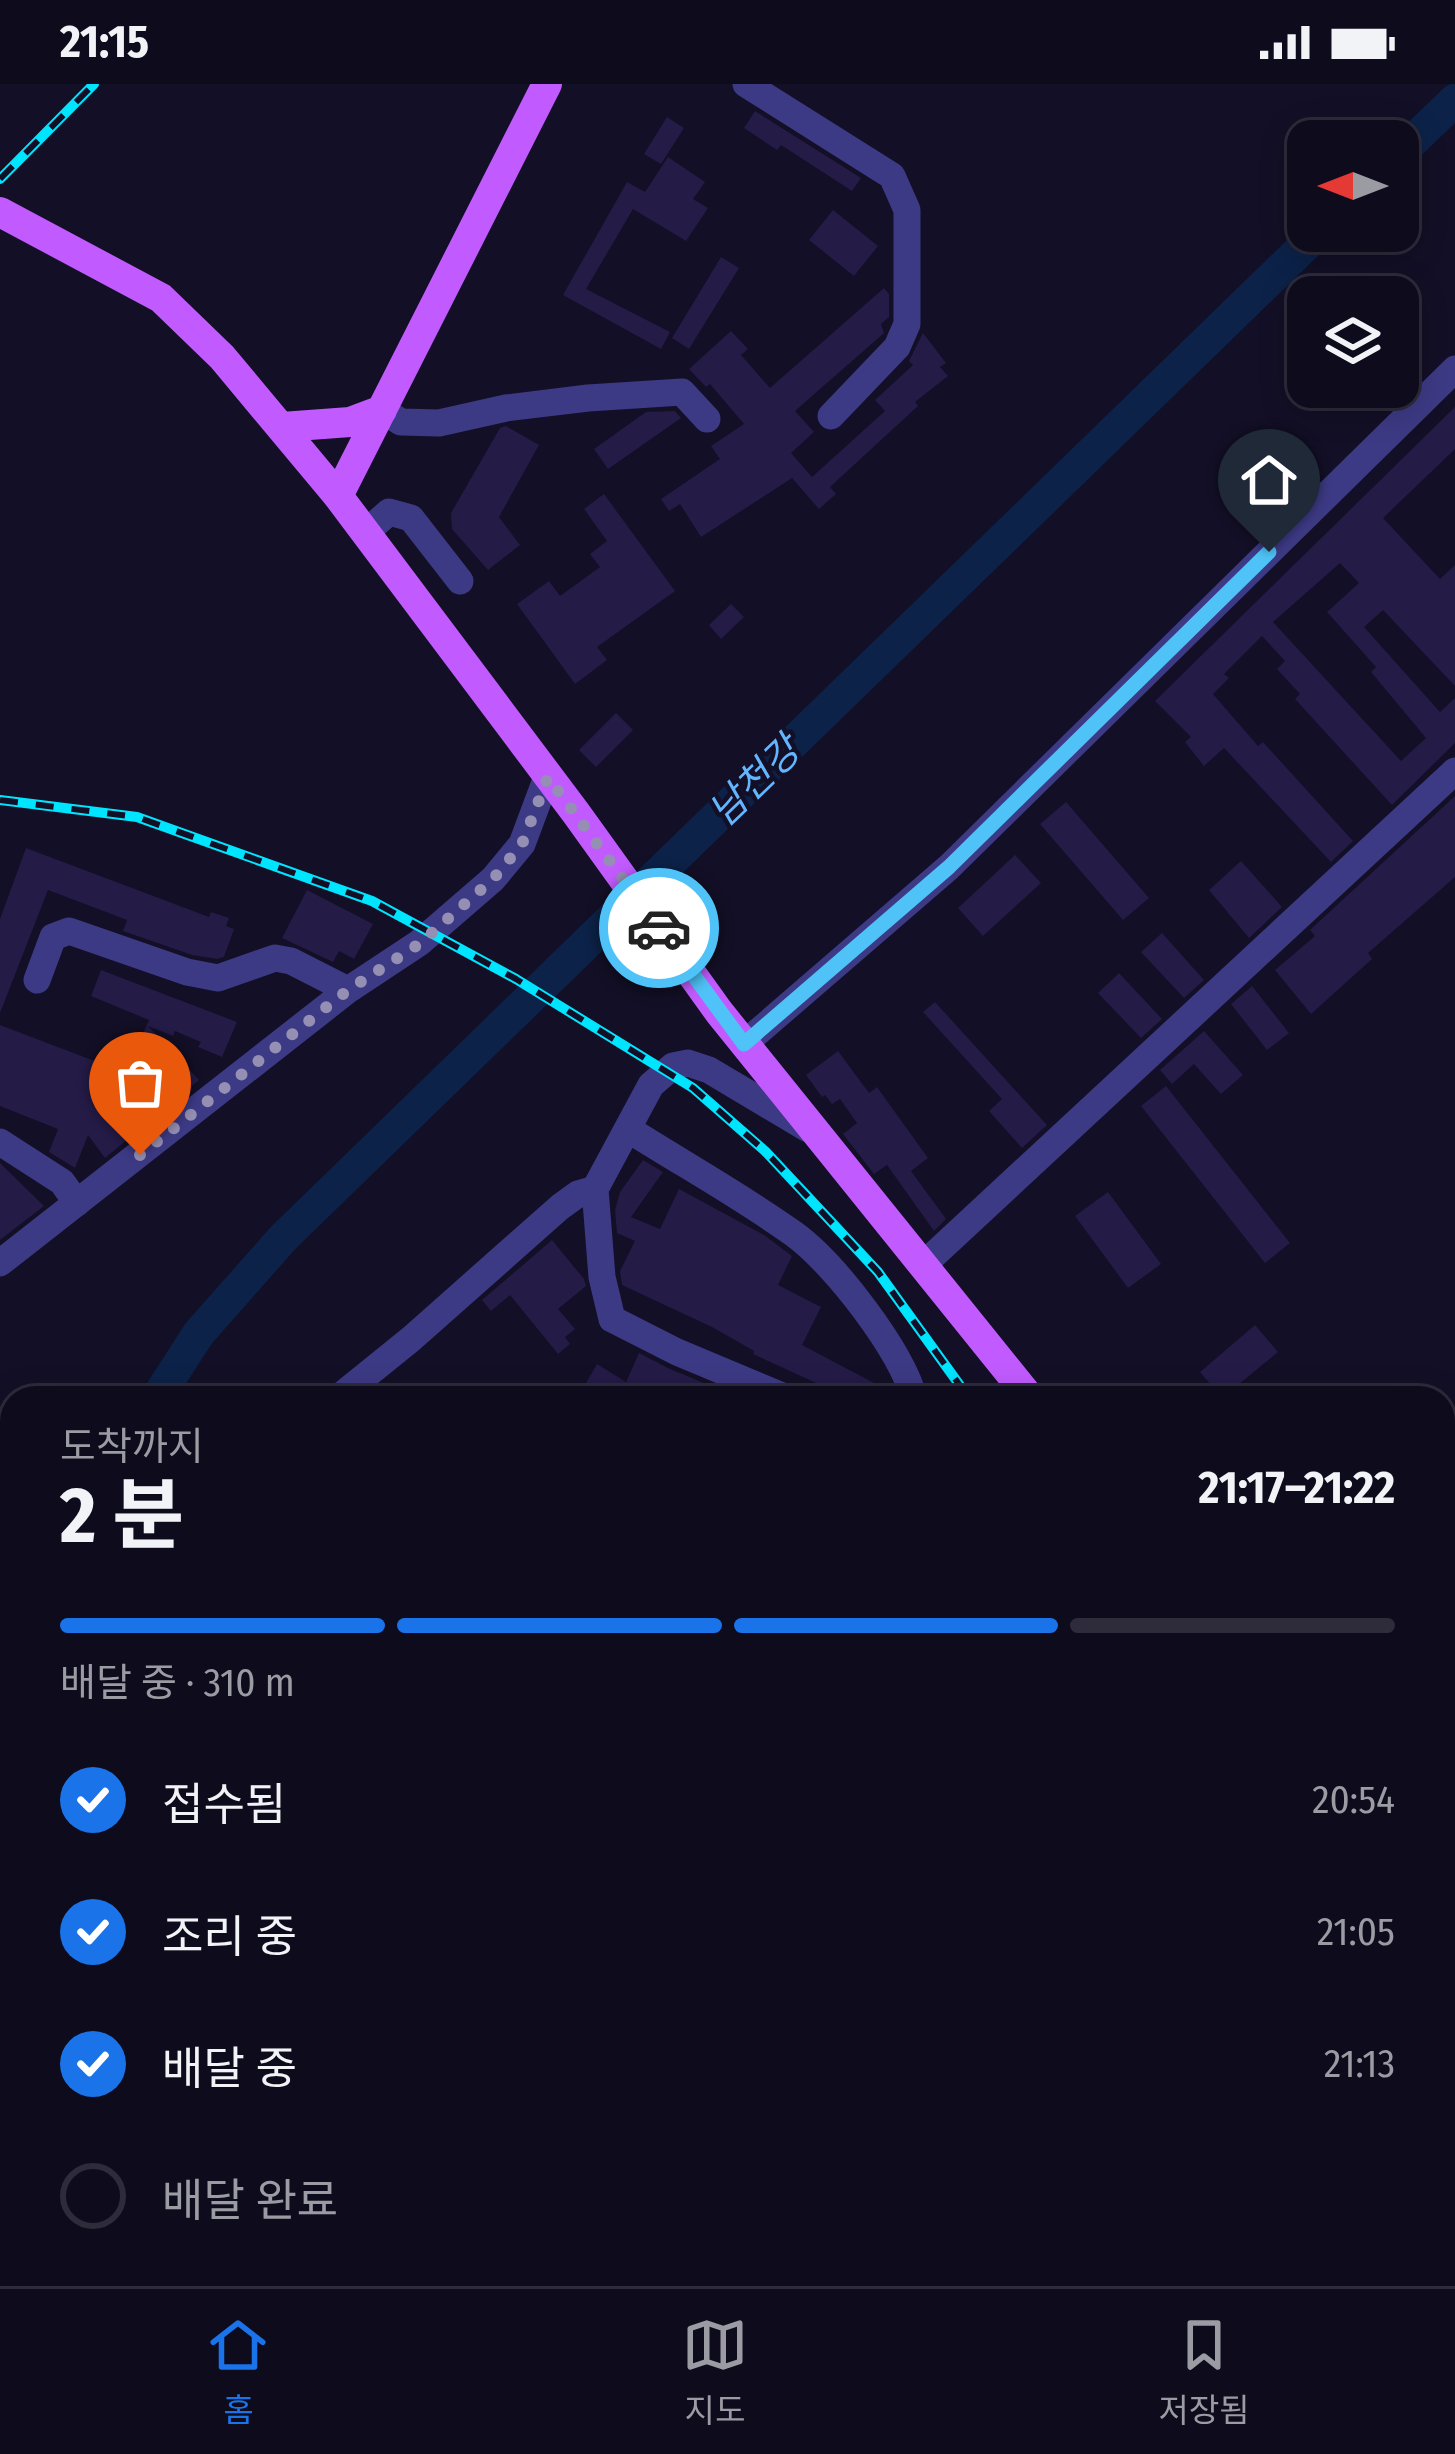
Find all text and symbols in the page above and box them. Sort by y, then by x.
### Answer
text: 21:15 [60,15,149,69]
north arrow [1287,120,1419,252]
map controls [1287,120,1419,408]
button: layers [1287,276,1419,408]
pin [1218,429,1320,552]
icon: home [1236,447,1302,513]
water label: 남천강 [700,724,813,836]
courier [599,868,719,988]
icon: car [626,895,692,961]
pin [89,1032,191,1155]
icon: bag [107,1050,173,1116]
text: 도착까지 [60,1424,204,1470]
text: 21:17–21:22 [1199,1461,1395,1515]
text: 2 분 [60,1469,184,1563]
text: 배달 중 · 310 m [60,1660,295,1706]
icon: check [60,1767,126,1833]
text: 20:54 [1312,1777,1395,1823]
text: 접수됨 [162,1778,286,1832]
icon: check [60,1899,126,1965]
text: 21:05 [1317,1909,1395,1955]
text: 조리 중 [162,1910,297,1964]
icon: check [60,2031,126,2097]
text: 21:13 [1324,2041,1395,2087]
text: 배달 중 [162,2042,297,2096]
text: 배달 완료 [162,2174,338,2228]
tab: 홈 [205,2312,271,2432]
tab: 지도 [682,2312,748,2432]
tab: 저장됨 [1159,2312,1250,2432]

